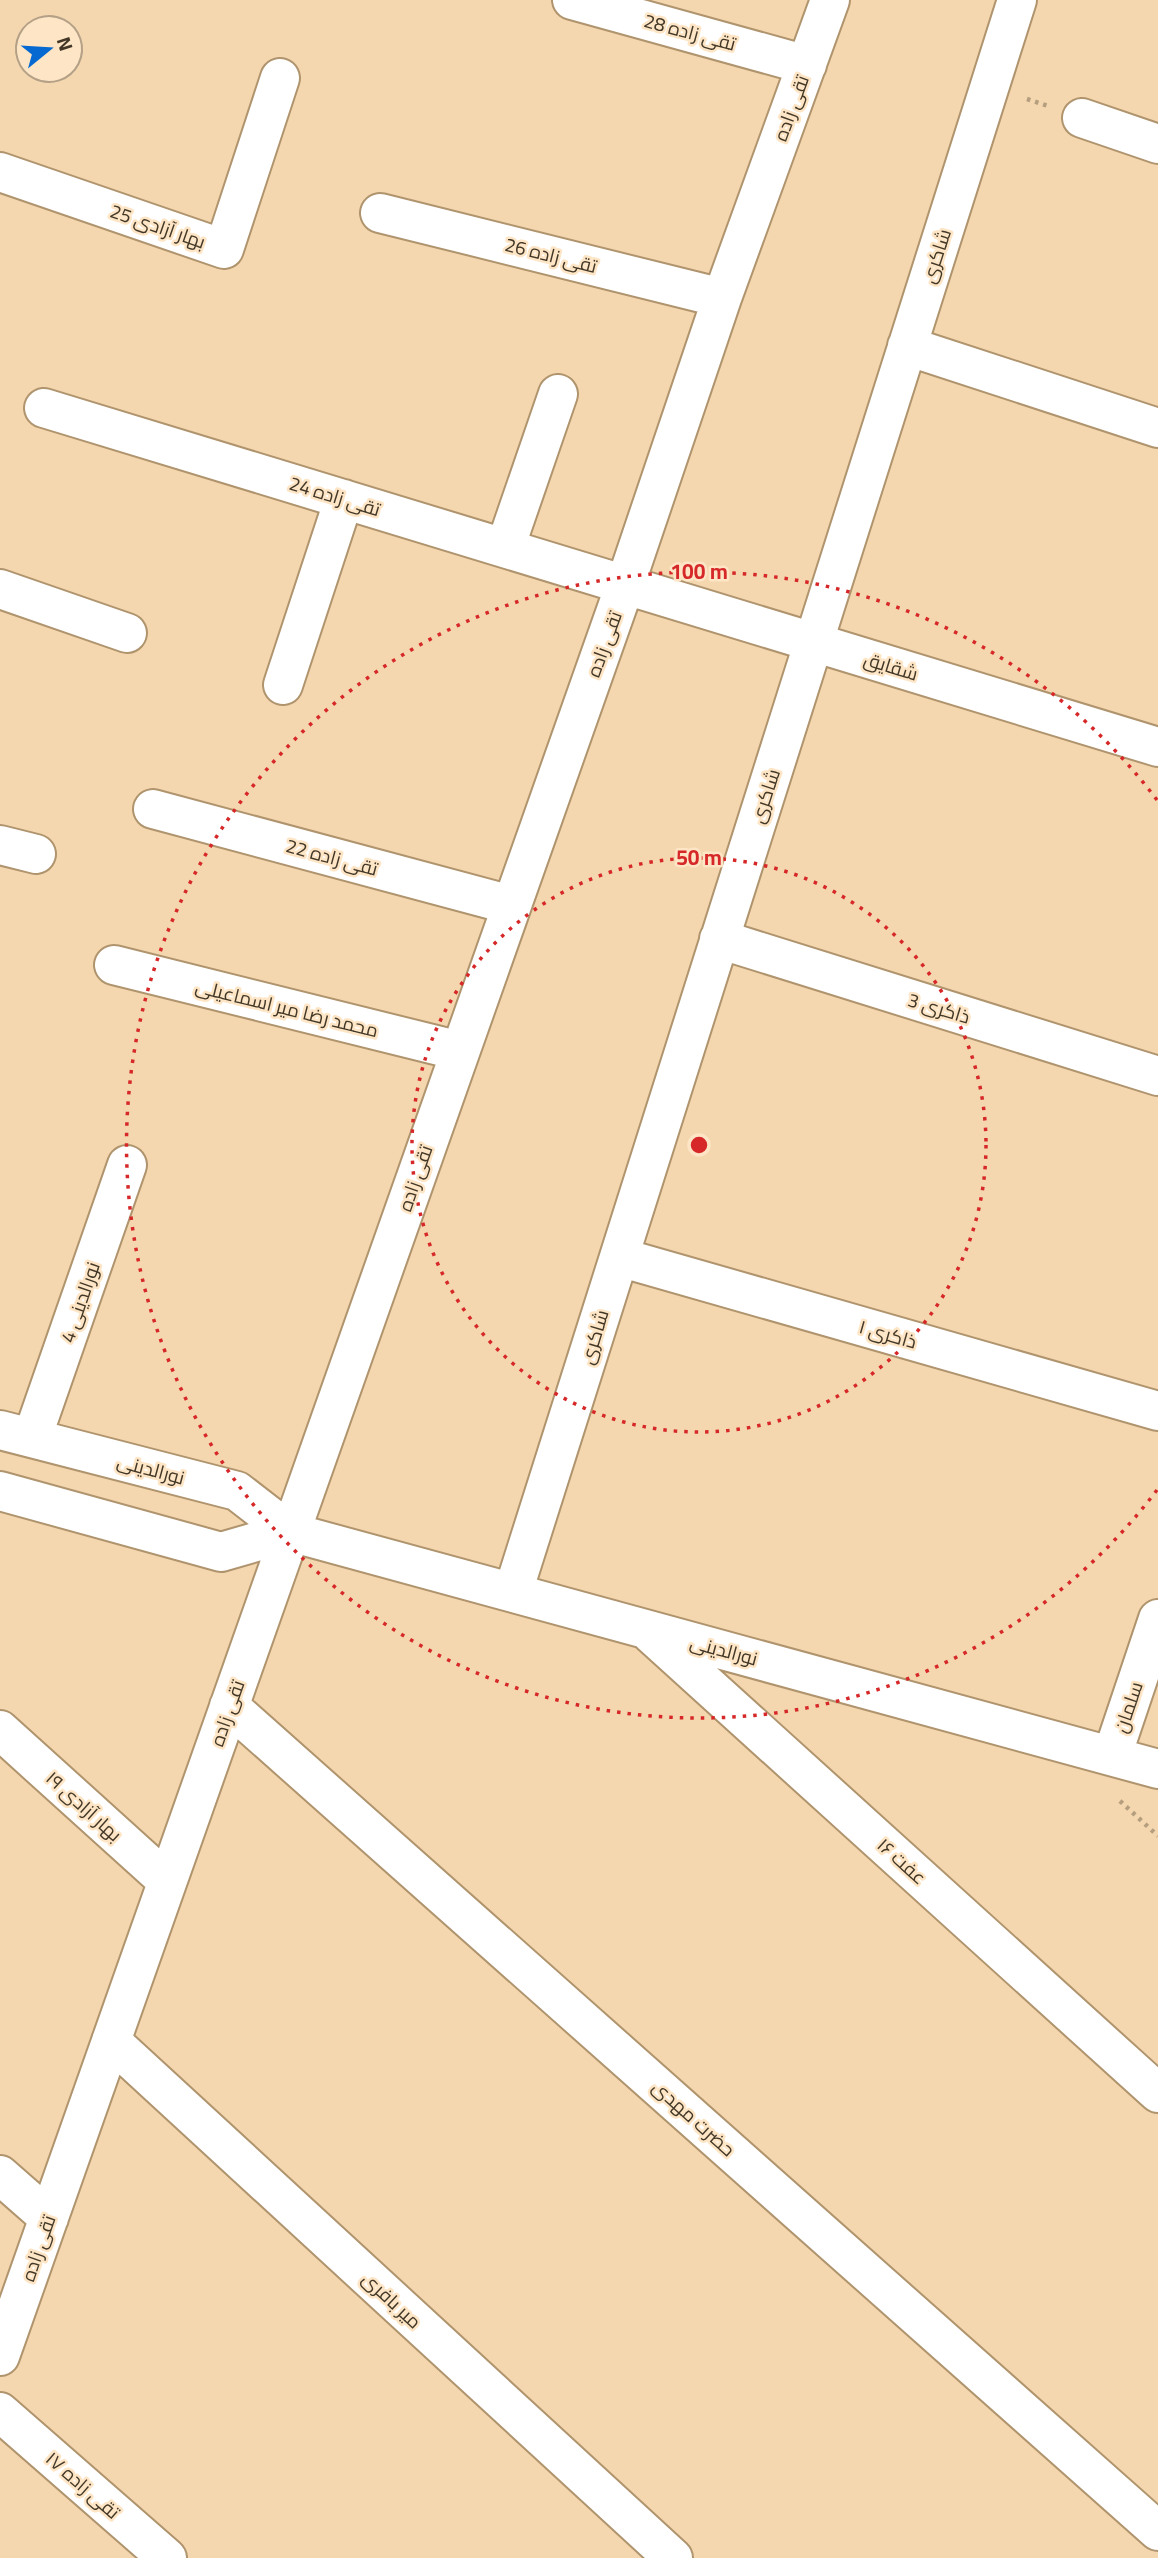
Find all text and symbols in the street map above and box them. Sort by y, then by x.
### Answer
street label: تقی زاده 28 [640,2,740,62]
north arrow [14,14,84,84]
text: N [46,32,84,55]
street label: تقی زاده [762,70,820,146]
street label: بهار آزادی 25 [105,193,211,259]
street label: شاکری [910,224,962,288]
street label: تقی زاده 26 [501,226,601,284]
street label: تقی زاده 24 [285,465,385,527]
text: 100 m [670,552,728,591]
street label: تقی زاده [575,606,633,682]
street label: شقایق [859,641,923,691]
street label: شاکری [739,764,791,828]
street label: تقی زاده 22 [282,827,382,887]
text: 50 m [676,838,722,877]
street label: محمد رضا میر اسماعیلی [192,968,382,1048]
street label: ذاکری 3 [903,981,975,1035]
centre of rings [687,1133,711,1157]
street label: تقی زاده [387,1140,443,1216]
street label: نورالدینی 4 [49,1257,111,1347]
street label: شاکری [569,1305,619,1369]
street label: ذاکری ۱ [855,1309,921,1359]
street label: نورالدینی [113,1443,189,1495]
street label: نورالدینی [686,1624,762,1676]
street label: تقی زاده [199,1675,255,1751]
street label: سلمان [1102,1676,1154,1738]
street label: بهار آزادی ۱۹ [37,1761,131,1851]
street label: عفت ۱۶ [868,1828,936,1894]
street label: حضرت مهدی [644,2070,744,2166]
street label: تقی زاده [10,2210,66,2286]
street label: میر بافری [353,2262,431,2338]
street label: تقی زاده ۱۷ [37,2442,129,2528]

